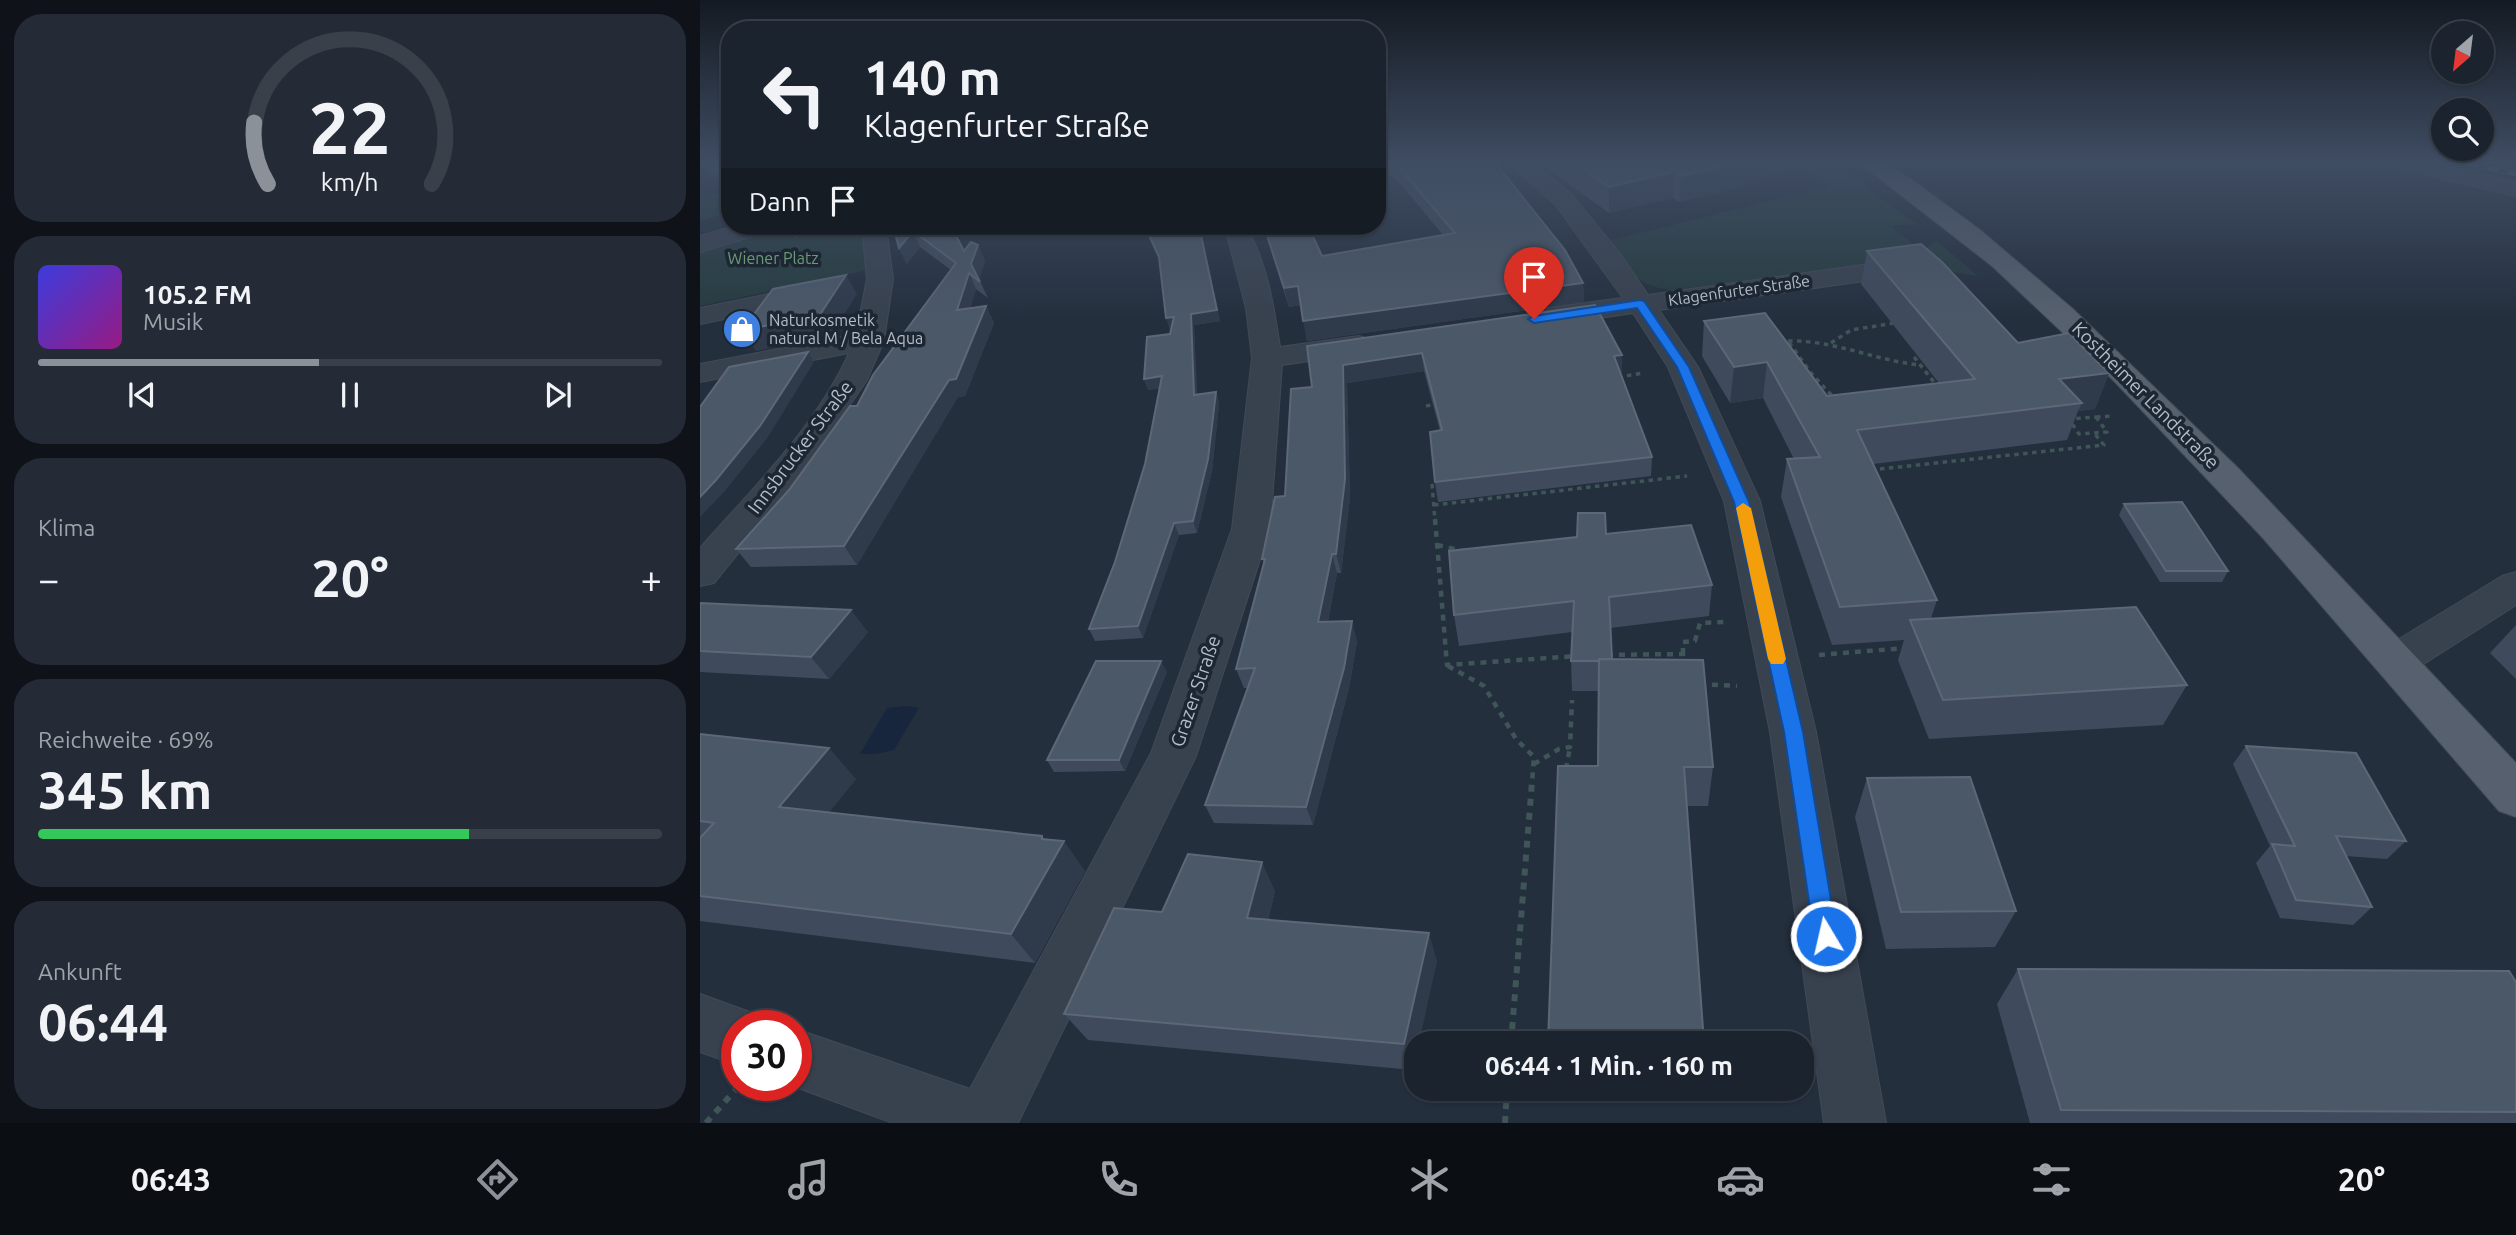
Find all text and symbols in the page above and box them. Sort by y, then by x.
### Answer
north arrow [2431,21,2494,84]
map controls [2431,21,2494,161]
icon: left [749,49,840,140]
text: 140 m [864,49,1001,104]
text: 22 [309,86,391,168]
button: search [2431,98,2494,161]
text: Klagenfurter Straße [864,107,1150,143]
text: km/h [321,168,379,196]
icon: arrive [824,182,862,220]
text: Dann [749,187,810,216]
pin [1504,247,1564,319]
park label: Wiener Platz [727,249,819,267]
icon: arrive [1515,258,1553,296]
street label: Klagenfurter Straße [1667,271,1811,309]
text: 105.2 FM [143,280,252,309]
shop icon: Naturkosmetik natural M / Bela Aqua [721,308,763,350]
text: Musik [143,309,203,334]
place label: Naturkosmetik natural M / Bela Aqua [769,311,923,347]
street label: Kostheimer Landstraße [2068,317,2224,473]
icon: previous [123,376,161,414]
icon: pause [331,376,369,414]
icon: next [539,376,577,414]
street label: Innsbrucker Straße [743,376,857,518]
text: Klima [38,515,95,540]
text: 20° [311,549,389,607]
text: − [38,558,59,600]
text: + [641,558,662,600]
street label: Grazer Straße [1166,632,1224,750]
text: Reichweite · 69% [38,727,214,752]
text: 345 km [38,761,212,819]
position arrow [1789,899,1863,973]
text: Ankunft [38,959,122,984]
text: 06:44 [38,993,168,1051]
speed limit sign: 30 [721,1010,812,1101]
text: 06:44 · 1 Min. · 160 m [1485,1051,1733,1080]
icon: directions [473,1155,522,1204]
icon: music [784,1155,833,1204]
icon: phone [1094,1155,1143,1204]
icon: climate [1405,1155,1454,1204]
icon: car [1716,1155,1765,1204]
icon: filters [2027,1155,2076,1204]
text: 06:43 [131,1161,211,1197]
text: 20° [2338,1161,2385,1197]

